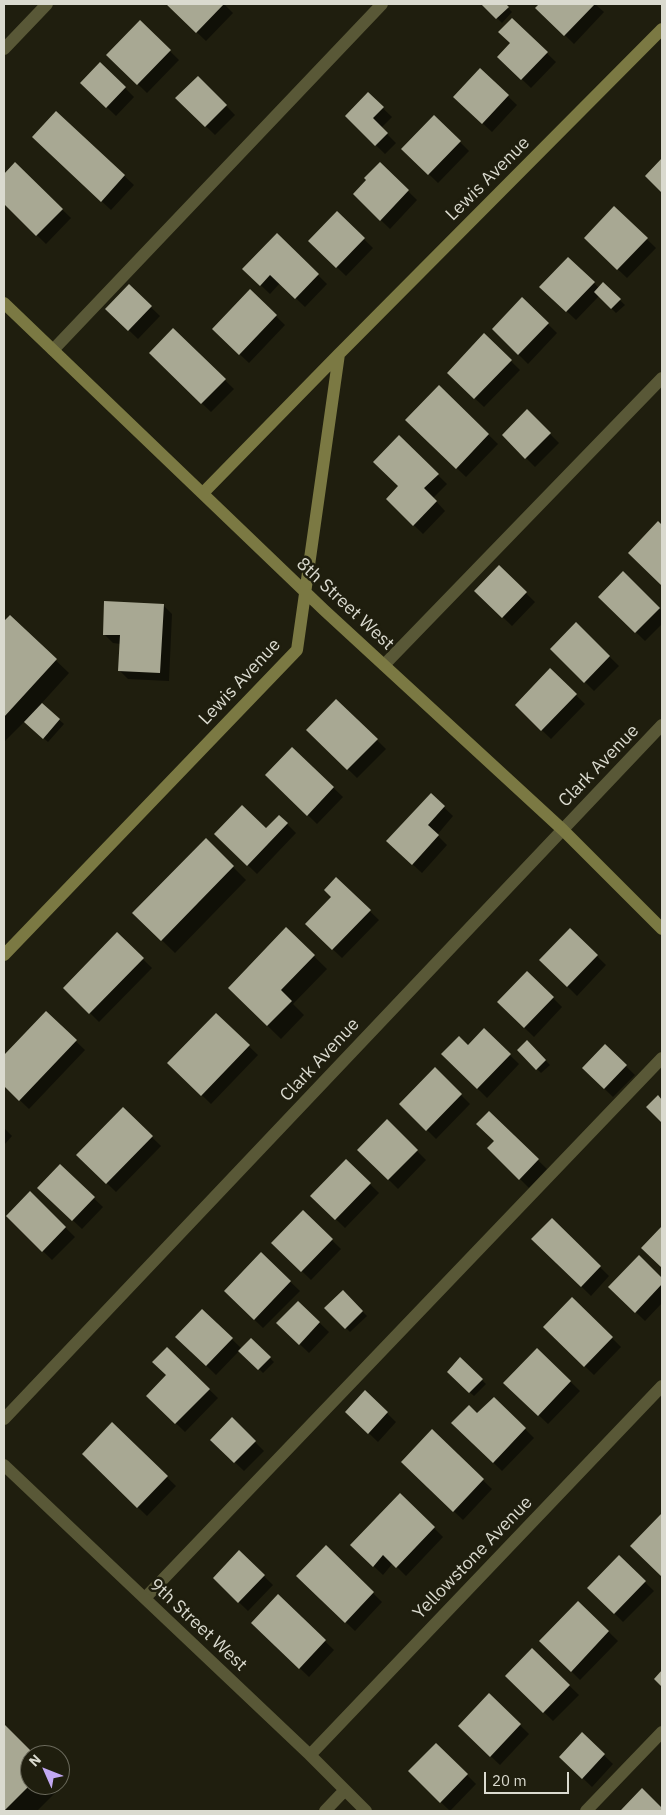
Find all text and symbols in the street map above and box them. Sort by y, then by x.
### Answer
street label: Lewis Avenue [441,132,535,226]
street label: 8th Street West [292,553,398,655]
street label: Lewis Avenue [195,634,285,730]
street label: Clark Avenue [554,720,644,812]
street label: Clark Avenue [276,1014,364,1106]
street label: Yellowstone Avenue [409,1492,537,1624]
street label: 9th Street West [145,1574,251,1676]
north arrow [20,1745,70,1795]
text: N [25,1750,45,1770]
scale bar [486,1762,571,1794]
text: 20 m [492,1771,527,1790]

